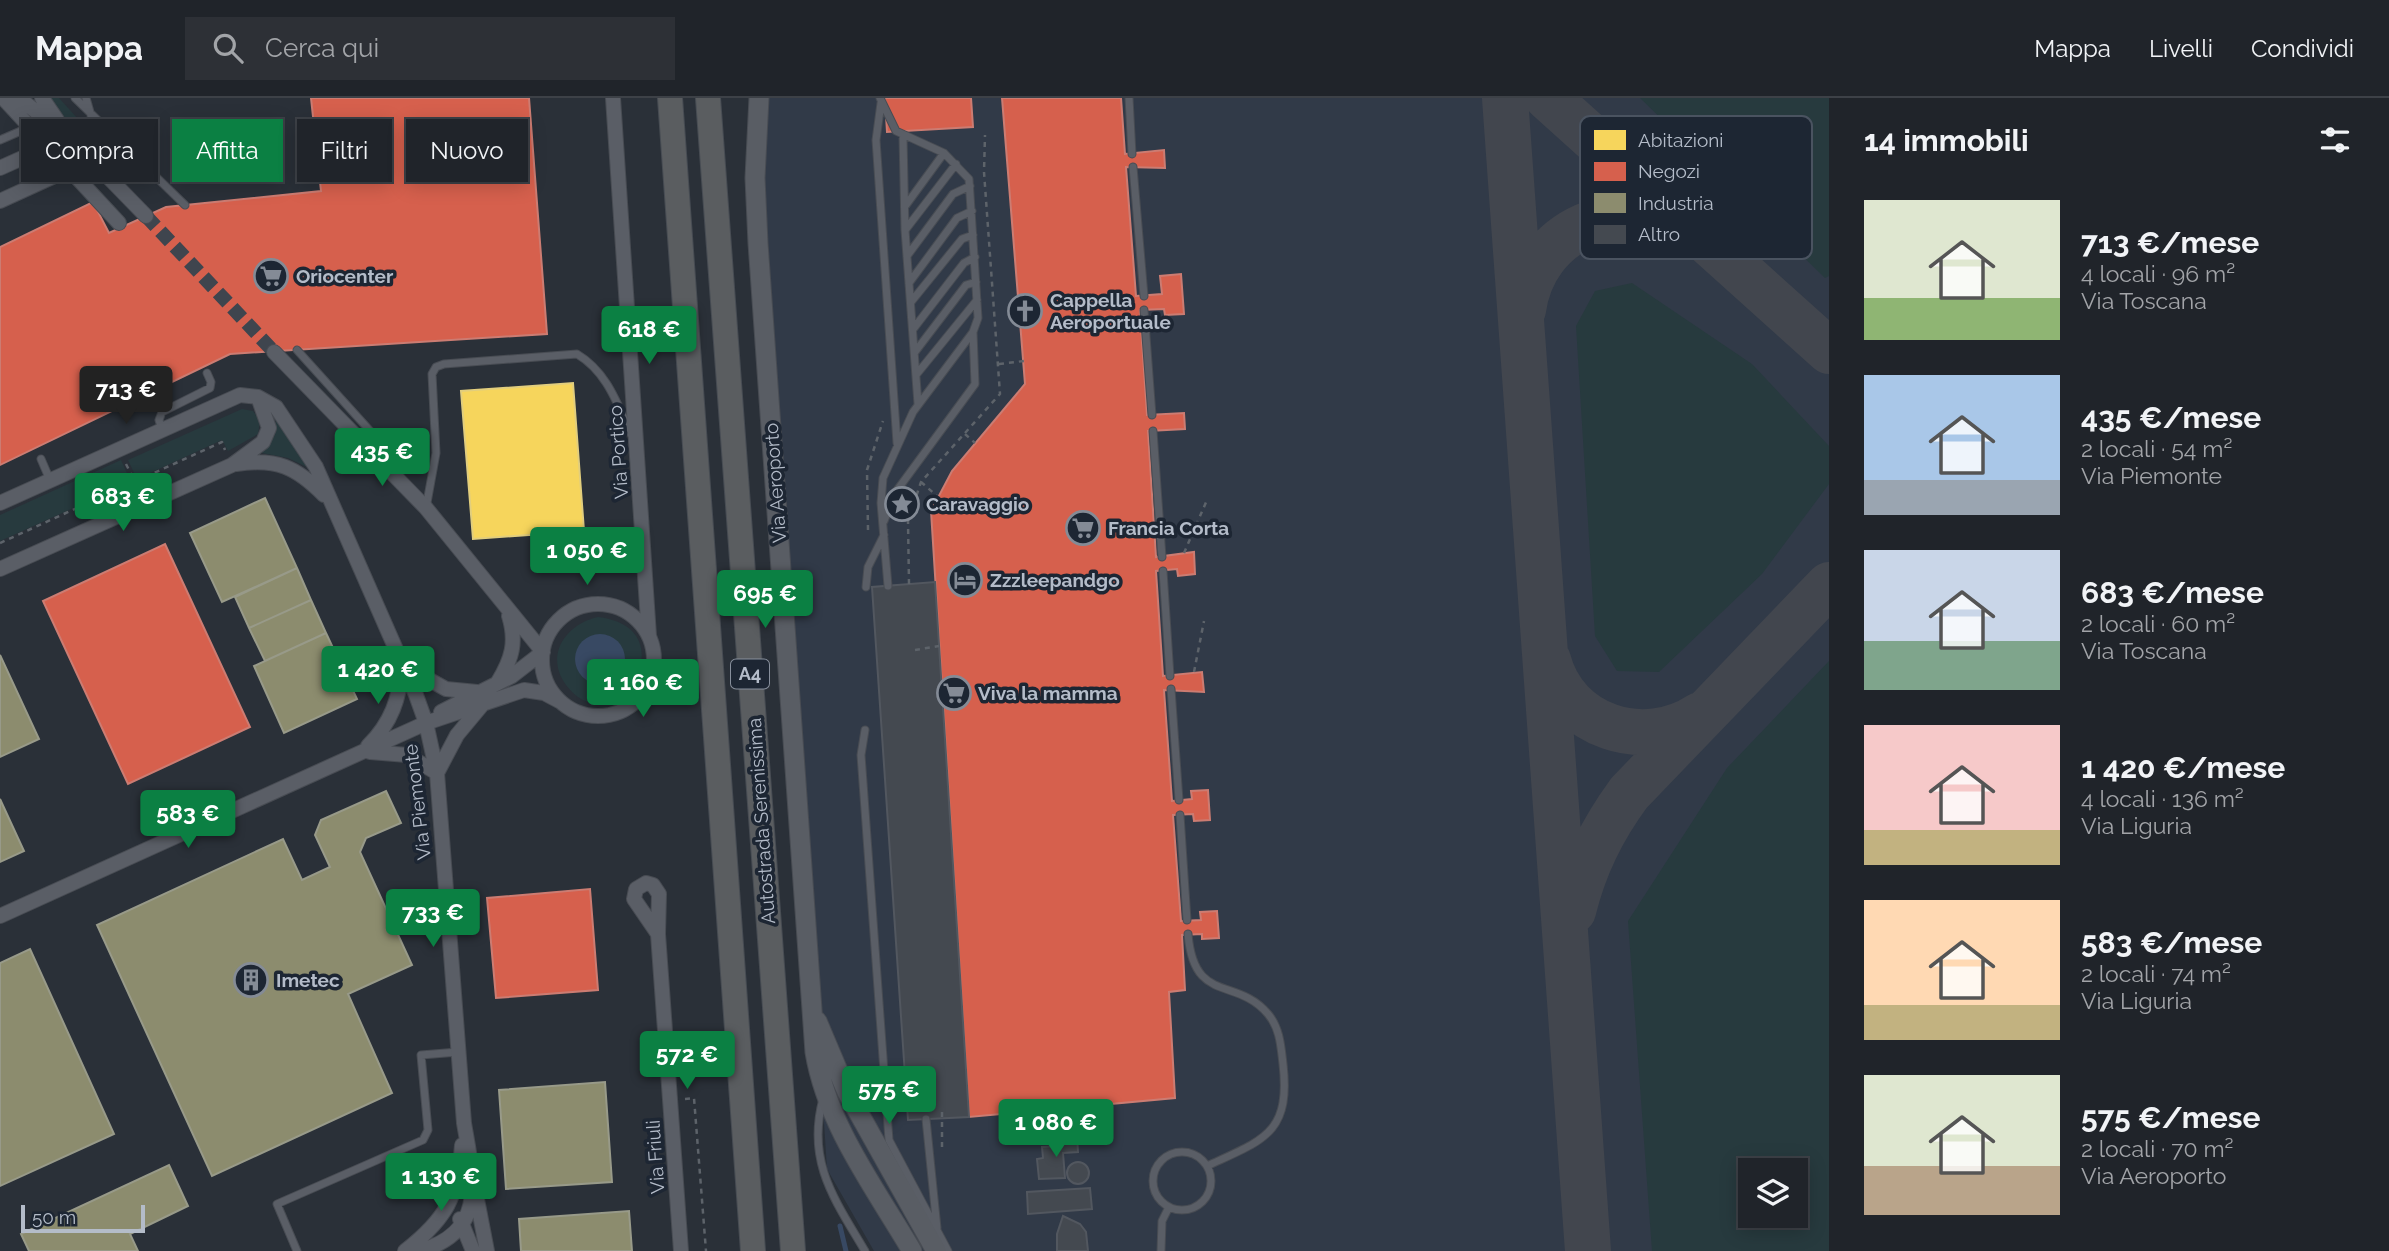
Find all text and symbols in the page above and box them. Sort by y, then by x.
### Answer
search box [185,17,675,80]
text: Mappa [35,29,143,68]
icon: search [209,29,247,67]
text: Cerca qui [265,33,379,63]
text: Mappa [2034,34,2111,63]
text: Livelli [2149,34,2213,63]
text: Condividi [2251,34,2354,63]
legend [1580,116,1812,259]
chip: Compra [21,119,158,182]
chip: Affitta [172,119,283,182]
chip: Filtri [297,119,392,182]
chip: Nuovo [406,119,528,182]
icon: filters [2316,121,2354,159]
text: 14 immobili [1864,123,2029,158]
text: Abitazioni [1638,129,1723,151]
text: Negozi [1638,160,1700,182]
text: Industria [1638,192,1714,214]
text: Altro [1638,223,1680,245]
text: 713 €/mese [2081,225,2259,260]
icon: home [1920,228,2004,312]
supermarket icon: Oriocenter [252,257,290,295]
text: 4 locali · 96 m² [2081,260,2235,287]
place label: Oriocenter [296,265,394,287]
text: Via Toscana [2081,287,2207,314]
place label: Cappella Aeroportuale [1050,289,1171,333]
church icon: Cappella Aeroportuale [1006,292,1044,330]
pin: 618 € [600,306,698,366]
text: 618 € [617,315,681,342]
pin: 713 € [77,366,175,426]
text: 713 € [96,375,156,402]
text: 435 €/mese [2081,400,2261,435]
icon: home [1920,403,2004,487]
street label: Via Portico [604,404,632,500]
street label: Via Aeroporto [760,422,790,544]
pin: 435 € [333,428,431,488]
text: 2 locali · 54 m² [2081,435,2232,462]
text: 435 € [351,437,413,464]
text: Via Piemonte [2081,462,2222,489]
pin: 683 € [74,474,172,533]
text: 683 € [91,482,155,509]
place icon: Caravaggio [883,485,921,523]
place label: Caravaggio [926,493,1029,515]
supermarket icon: Francia Corta [1064,509,1102,547]
place label: Francia Corta [1108,517,1229,539]
pin: 1 050 € [522,528,652,587]
text: 1 050 € [546,536,628,563]
hotel icon: Zzzleepandgo [946,561,984,599]
place label: Zzzleepandgo [990,569,1120,591]
pin: 695 € [716,570,814,630]
text: 683 €/mese [2081,575,2264,610]
icon: home [1920,578,2004,662]
text: 695 € [733,579,797,606]
text: 2 locali · 60 m² [2081,610,2235,637]
text: Via Toscana [2081,637,2207,664]
pin: 1 420 € [313,646,443,706]
text: 1 420 € [338,655,418,682]
pin: 1 160 € [578,660,708,719]
road number: A4 [731,660,769,688]
text: 1 160 € [603,668,683,695]
supermarket icon: Viva la mamma [935,674,973,712]
place label: Viva la mamma [978,682,1118,704]
street label: Autostrada Serenissima [743,717,779,925]
street label: Via Piemonte [399,743,435,861]
text: 1 420 €/mese [2081,750,2285,785]
icon: home [1920,753,2004,837]
text: 4 locali · 136 m² [2081,785,2244,812]
pin: 583 € [139,790,237,850]
text: 583 € [156,799,220,826]
text: Via Liguria [2081,812,2192,839]
pin: 733 € [384,890,482,949]
text: 733 € [402,898,464,925]
text: 583 €/mese [2081,925,2262,960]
icon: home [1920,928,2004,1012]
text: 2 locali · 74 m² [2081,960,2231,987]
building icon: Imetec [232,961,270,999]
place label: Imetec [276,969,340,991]
text: Via Liguria [2081,987,2192,1014]
pin: 572 € [638,1032,736,1091]
text: 572 € [656,1040,718,1067]
pin: 575 € [840,1066,938,1126]
text: 575 € [858,1075,920,1102]
pin: 1 080 € [991,1100,1121,1159]
text: 575 €/mese [2081,1100,2260,1135]
icon: home [1920,1103,2004,1187]
text: 1 080 € [1015,1108,1097,1135]
street label: Via Friuli [641,1119,669,1195]
text: 2 locali · 70 m² [2081,1135,2234,1162]
pin: 1 130 € [376,1154,506,1213]
map controls [1738,1158,1808,1228]
button: layers [1738,1158,1808,1228]
text: 1 130 € [401,1162,481,1189]
text: Via Aeroporto [2081,1162,2227,1189]
scale bar [21,1202,145,1234]
text: 50 m [32,1206,76,1228]

